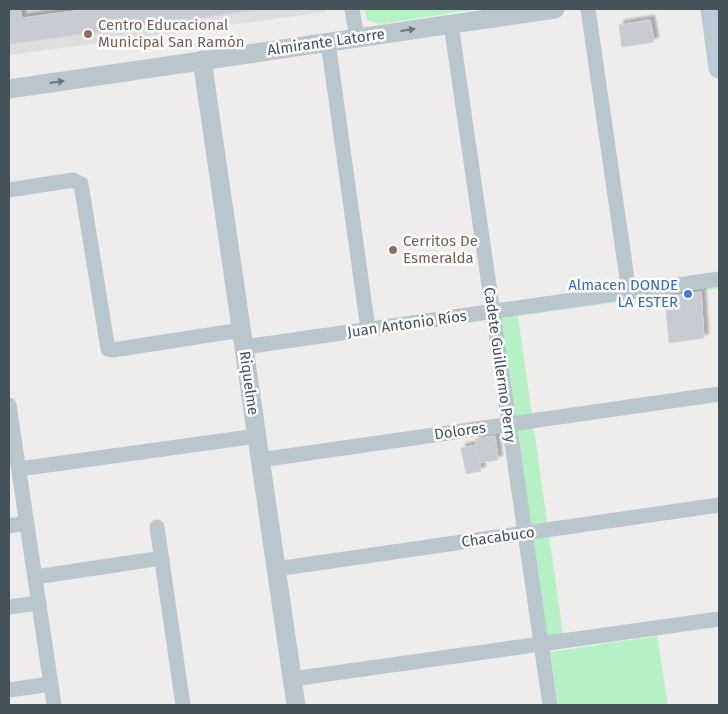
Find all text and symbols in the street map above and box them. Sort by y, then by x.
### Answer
place label: Centro Educacional Municipal San Ramón [98,16,245,51]
street label: Almirante Latorre [266,25,386,59]
one-way arrow [401,26,417,34]
marker: Centro Educacional Municipal San Ramón [82,28,94,40]
one-way arrow [49,77,65,85]
place label: Cerritos De Esmeralda [403,232,478,267]
marker: Cerritos De Esmeralda [387,244,399,256]
place label: Almacen DONDE LA ESTER [568,276,678,311]
street label: Cadete Guillermo Perry [480,286,520,445]
marker: Almacen DONDE LA ESTER [682,288,694,300]
street label: Juan Antonio Ríos [346,307,468,341]
street label: Riquelme [236,350,262,416]
street label: Dolores [433,418,487,444]
street label: Chacabuco [460,523,536,551]

